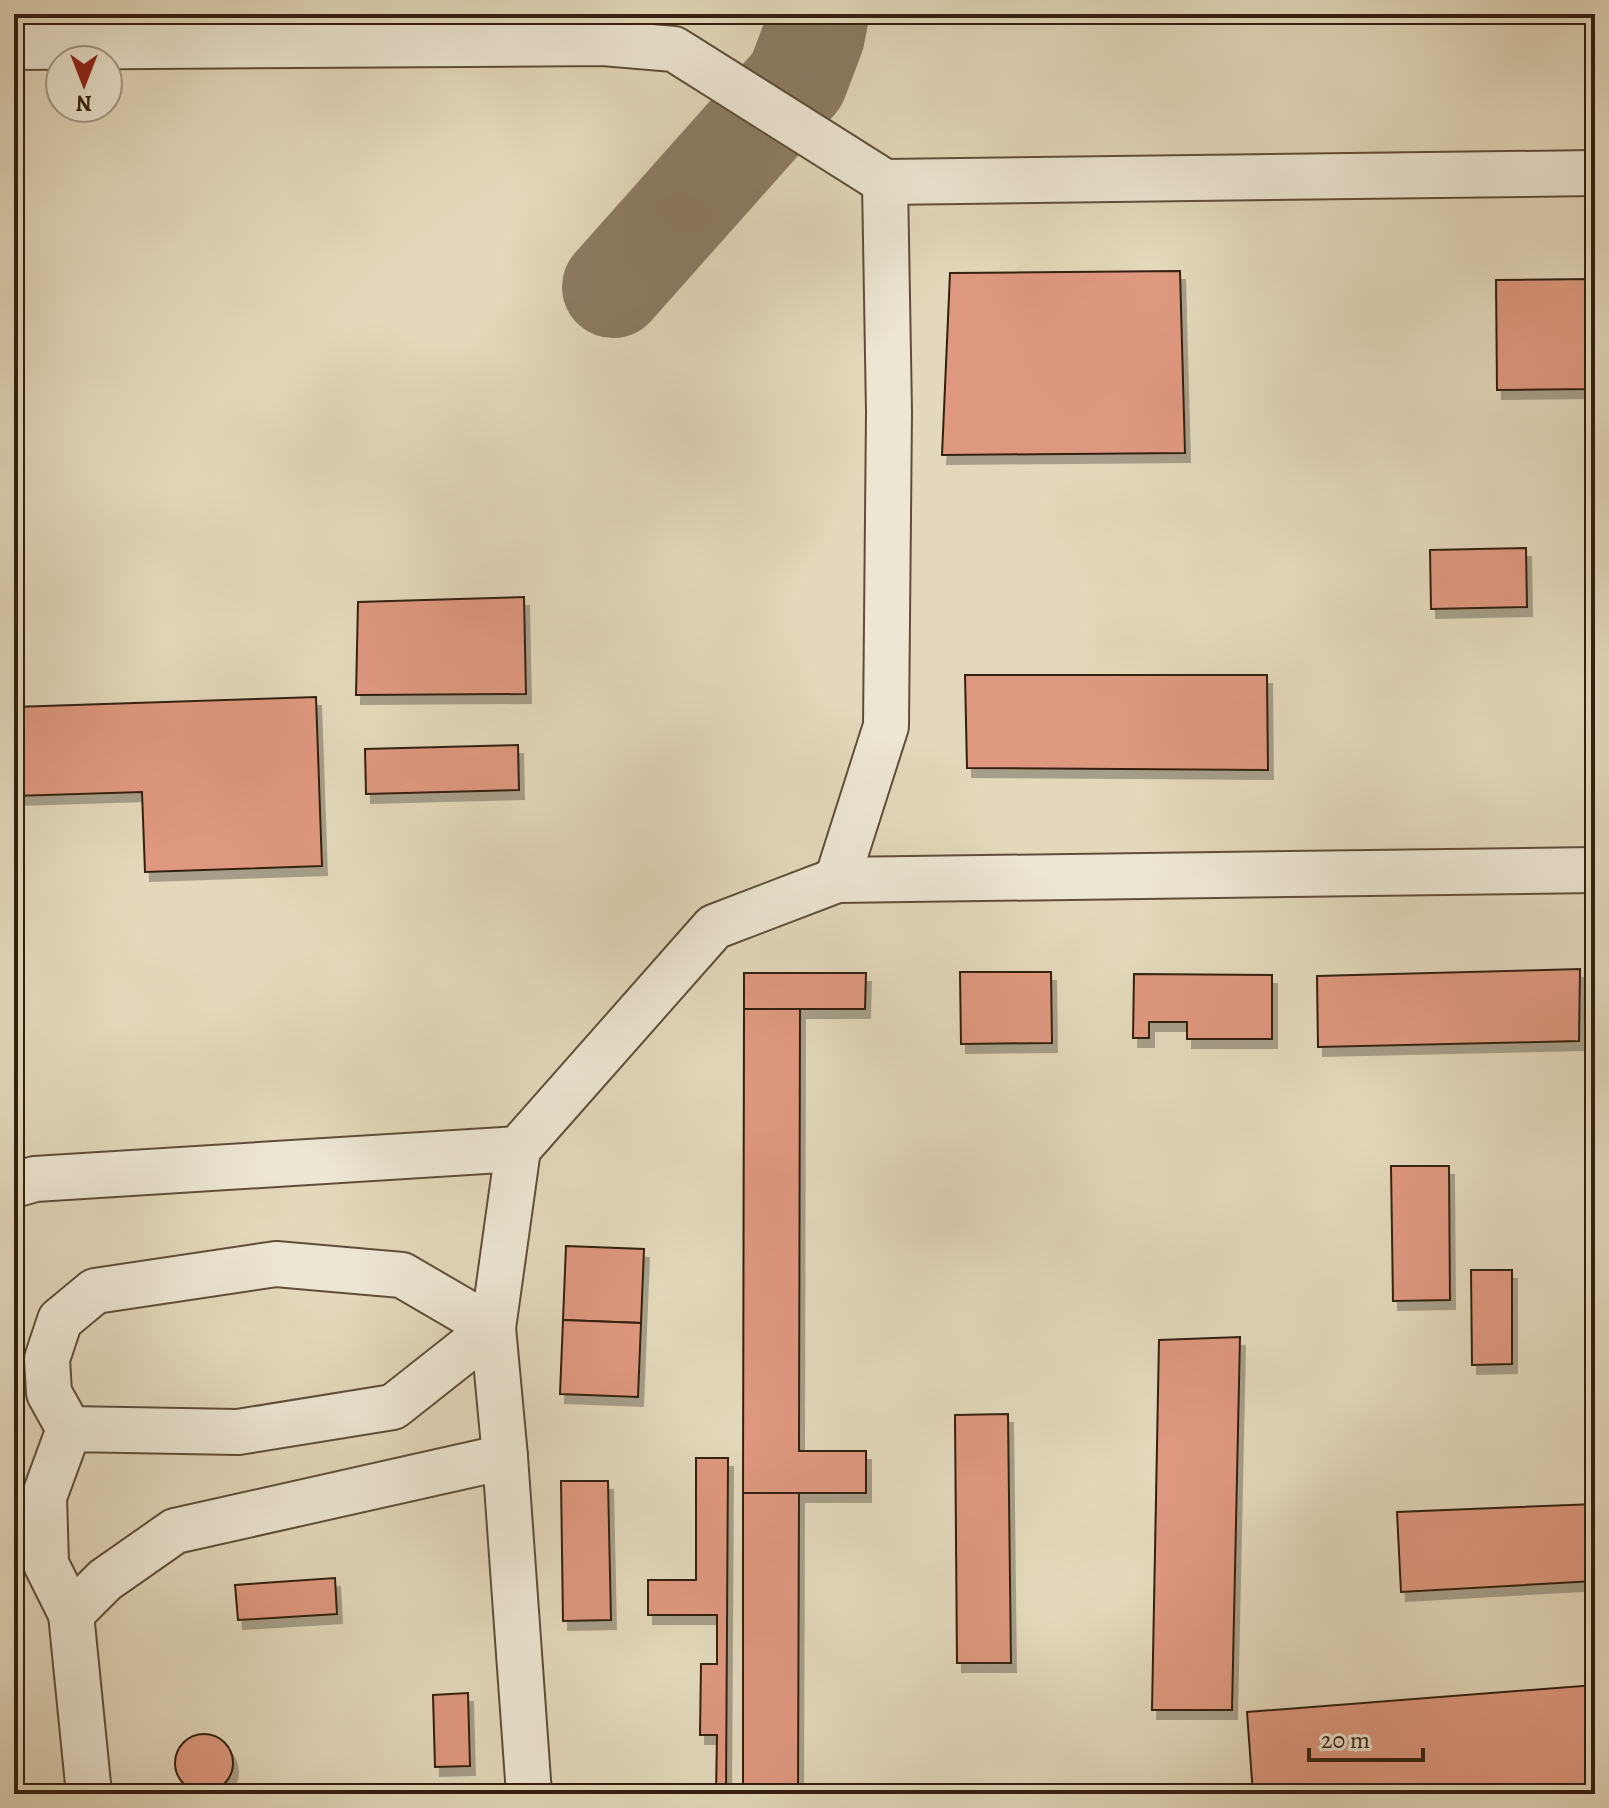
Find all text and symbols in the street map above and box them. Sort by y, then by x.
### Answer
north arrow [44,44,124,124]
text: N [76,88,92,118]
scale bar [1309,1712,1423,1762]
text: 20 m [1321,1724,1370,1756]

